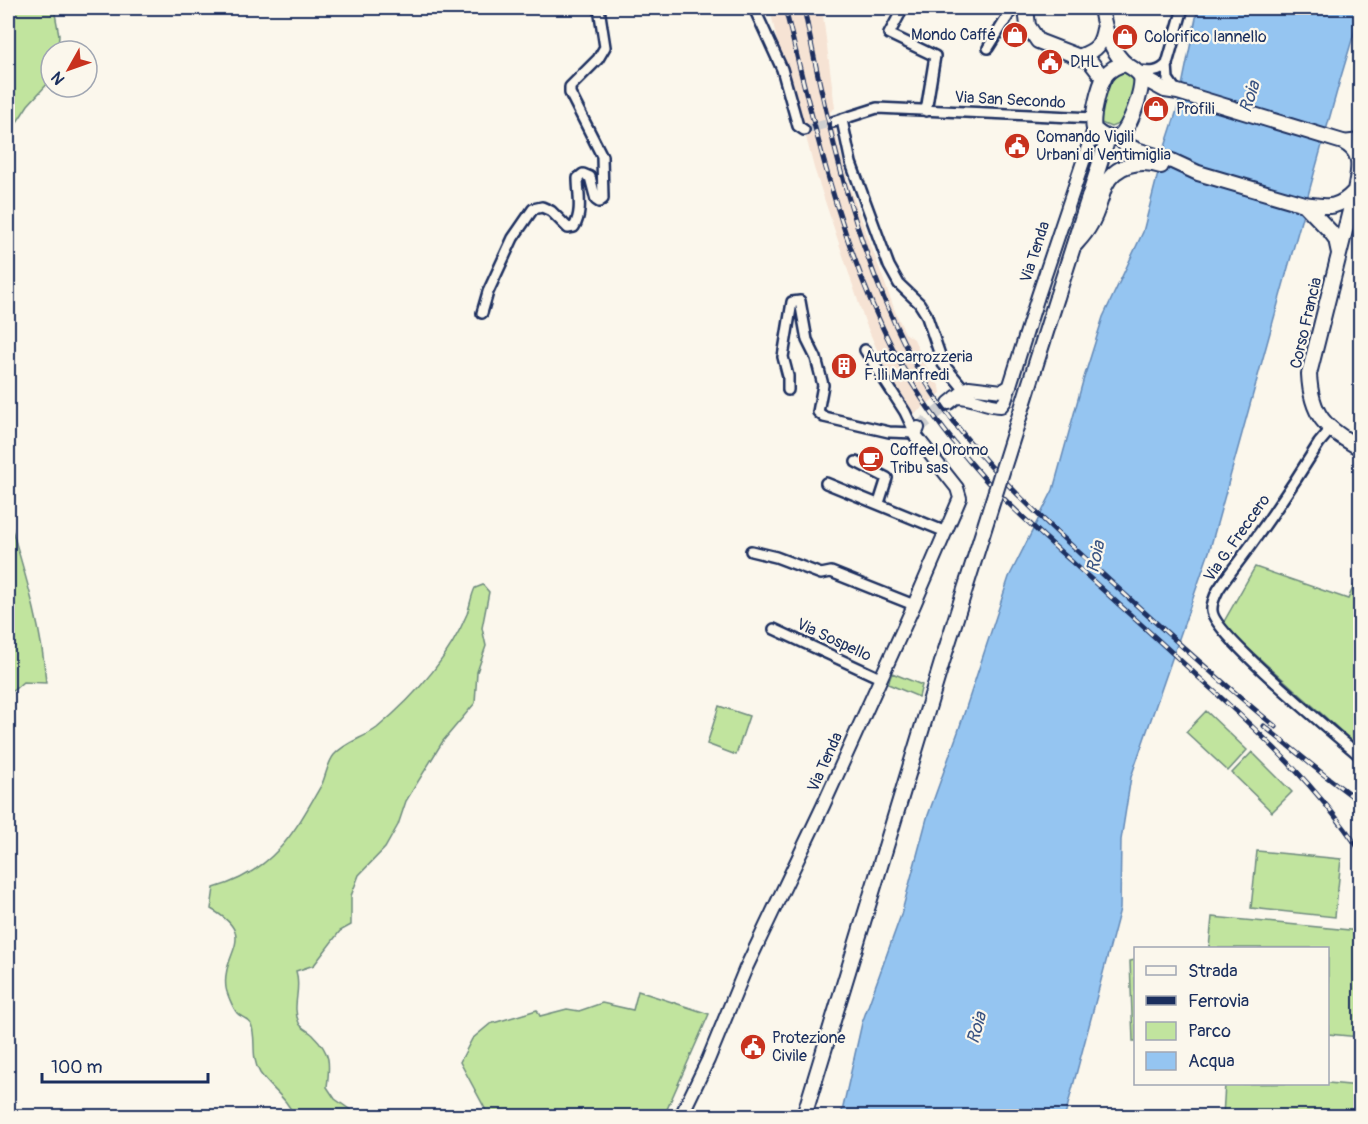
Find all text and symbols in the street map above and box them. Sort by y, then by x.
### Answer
shop icon: Mondo Caffé [1000,20,1030,50]
shop icon: Colorifico Iannello [1110,22,1140,52]
place label: Mondo Caffé [911,25,996,45]
place label: Colorifico Iannello [1144,27,1267,47]
north arrow [39,39,99,99]
public building icon: DHL [1035,47,1065,77]
place label: DHL [1070,52,1099,72]
text: N [47,67,69,89]
water label: Roia [1234,77,1266,116]
street label: Via San Secondo [954,87,1066,113]
shop icon: Profili [1141,94,1171,124]
place label: Profili [1176,99,1215,119]
place label: Comando Vigili Urbani di Ventimiglia [1036,127,1171,165]
public building icon: Comando Vigili Urbani di Ventimiglia [1002,131,1032,161]
street label: Via Tenda [1016,219,1054,285]
street label: Corso Francia [1286,275,1326,371]
place label: Autocarrozzeria F.lli Manfredi [864,347,973,385]
building icon: Autocarrozzeria F.lli Manfredi [829,351,859,381]
place label: Coffeel Oromo Tribu sas [890,440,989,478]
cafe icon: Coffeel Oromo Tribu sas [856,444,886,474]
street label: Via G. Freccero [1200,490,1275,585]
water label: Roia [1081,538,1111,575]
street label: Via Sospello [793,614,875,666]
street label: Via Tenda [803,729,847,795]
legend [1134,947,1329,1085]
text: Strada [1188,960,1238,983]
text: Ferrovia [1188,990,1249,1013]
water label: Roia [962,1008,993,1046]
text: Parco [1188,1020,1231,1043]
place label: Protezione Civile [772,1028,846,1066]
public building icon: Protezione Civile [738,1032,768,1062]
scale bar [42,1046,208,1084]
text: Acqua [1188,1050,1235,1073]
text: 100 m [51,1056,103,1079]

